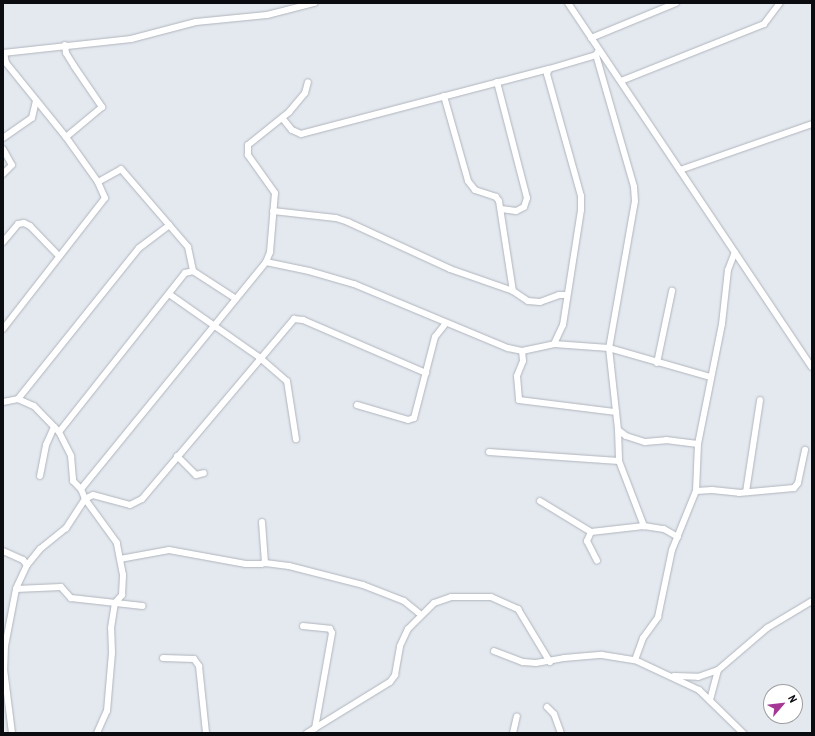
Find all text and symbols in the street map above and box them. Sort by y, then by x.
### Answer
north arrow [763,684,803,724]
text: N [785,693,800,705]

